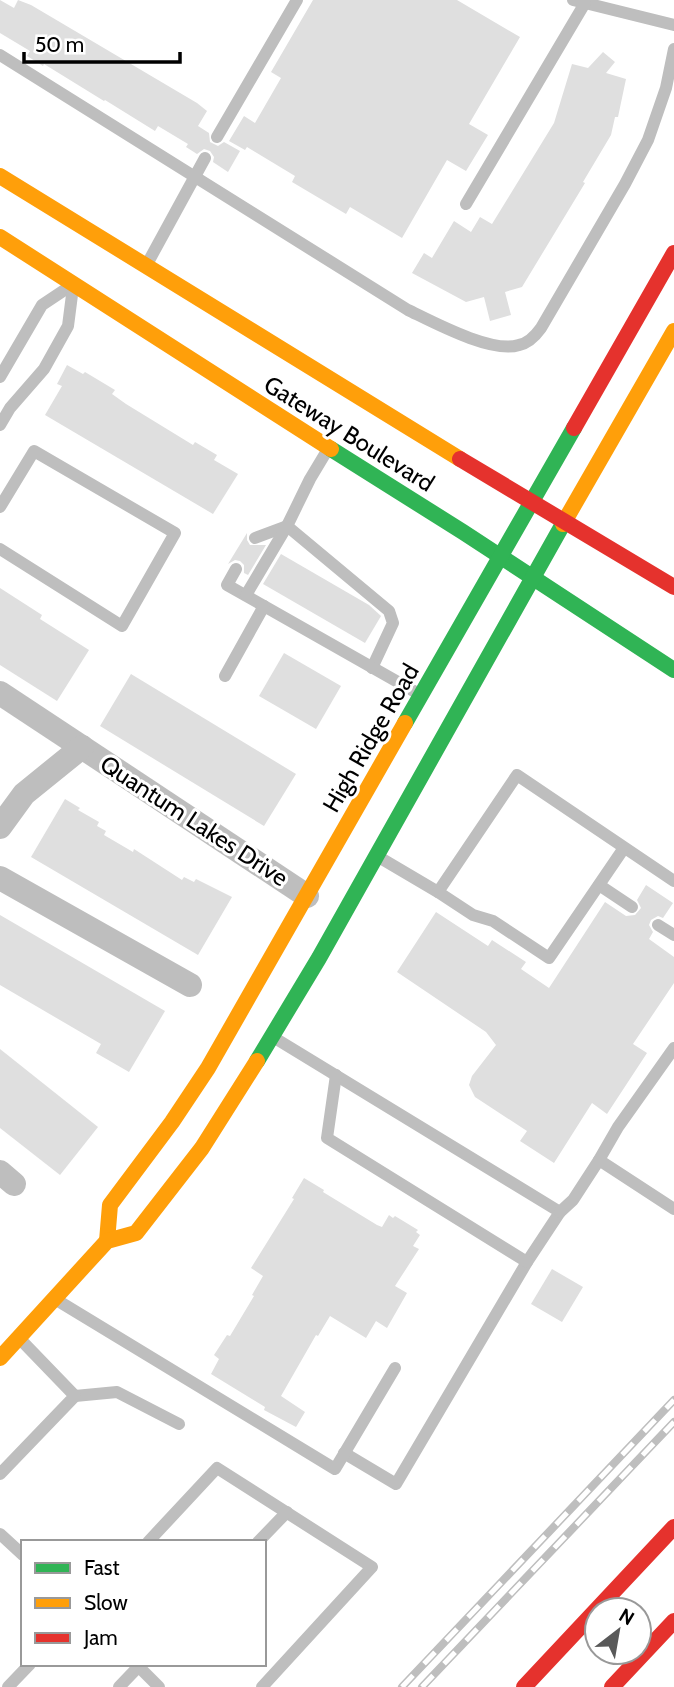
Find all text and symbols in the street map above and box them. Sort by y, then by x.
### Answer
scale bar [24,21,180,65]
text: 50 m [35,32,84,57]
street label: Gateway Boulevard [259,370,440,498]
street label: High Ridge Road [316,658,425,817]
street label: Quantum Lakes Drive [95,749,294,892]
legend [21,1540,266,1666]
text: Fast [84,1555,120,1580]
text: Slow [84,1590,128,1615]
north arrow [583,1596,653,1666]
text: N [615,1604,638,1630]
text: Jam [83,1625,118,1650]

